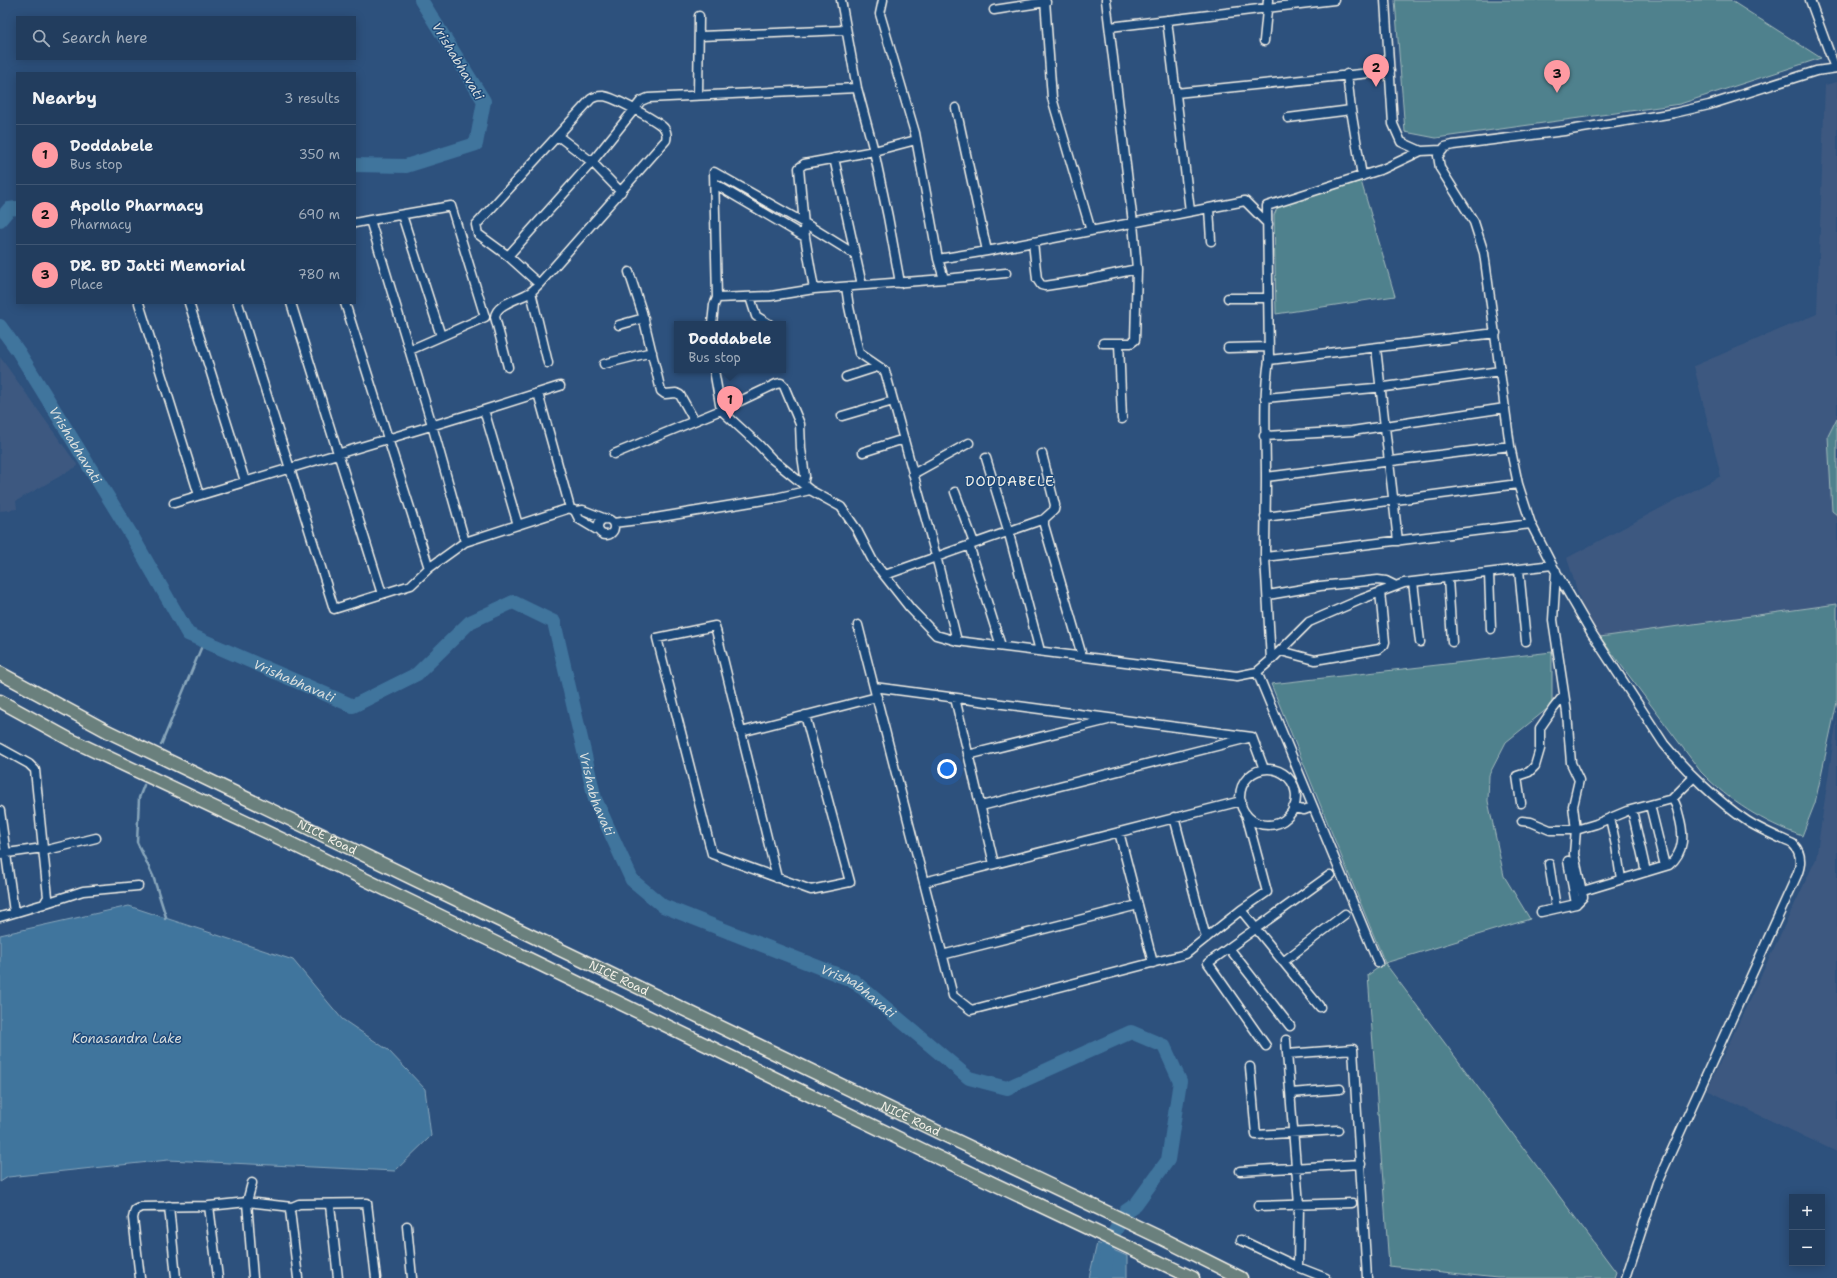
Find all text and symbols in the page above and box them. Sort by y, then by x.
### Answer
search box [16,16,356,60]
water label: Vrishabhavati [428,19,488,103]
icon: search [30,27,52,49]
text: Search here [62,28,148,48]
pin: 2 [1363,54,1389,87]
pin: 3 [1544,60,1570,93]
text: Nearby [32,87,97,109]
text: 3 results [284,90,340,107]
text: Doddabele [70,136,153,156]
text: 1 [42,146,48,163]
text: 350 m [299,146,340,163]
text: Bus stop [70,156,122,173]
text: Apollo Pharmacy [70,196,203,216]
text: 2 [40,206,50,223]
text: 690 m [298,206,340,223]
text: Pharmacy [70,216,132,233]
text: DR. BD Jatti Memorial [70,256,246,276]
text: 3 [40,266,50,283]
text: 780 m [298,266,340,283]
text: Place [70,276,103,293]
popup [674,321,786,373]
text: Doddabele [688,329,772,349]
text: Bus stop [688,349,741,366]
pin: 1 [717,386,743,419]
water label: Vrishabhavati [46,403,106,487]
district label: DODDABELE [965,472,1055,490]
water label: Vrishabhavati [251,655,338,706]
water label: Vrishabhavati [576,750,619,839]
your location [937,759,957,779]
street label: NICE Road [295,816,360,859]
street label: NICE Road [586,957,652,999]
water label: Vrishabhavati [818,960,900,1022]
water label: Konasandra Lake [72,1030,182,1047]
street label: NICE Road [878,1098,943,1140]
map controls [1789,1194,1825,1266]
button: + [1789,1194,1825,1230]
button: − [1789,1230,1825,1266]

